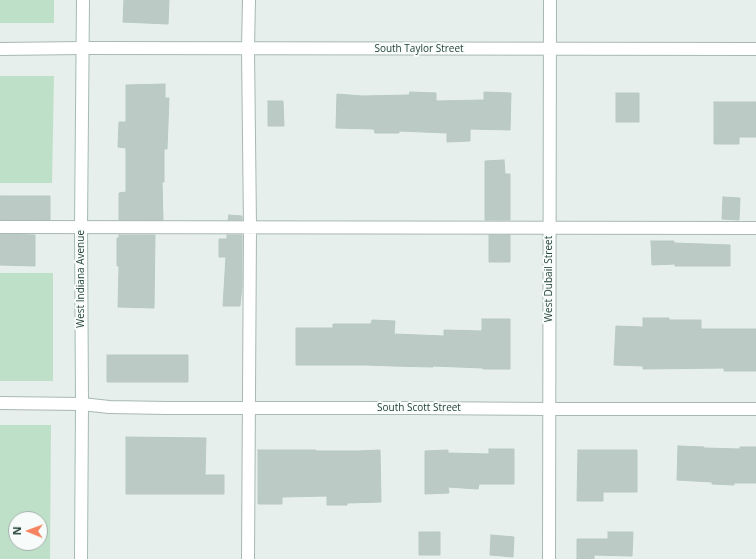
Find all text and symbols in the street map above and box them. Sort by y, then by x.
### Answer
street label: South Taylor Street [374,43,464,55]
street label: West Indiana Avenue [75,230,87,328]
street label: West Dubail Street [543,236,555,322]
street label: South Scott Street [377,402,461,414]
north arrow [8,511,48,551]
text: N [9,526,24,535]

